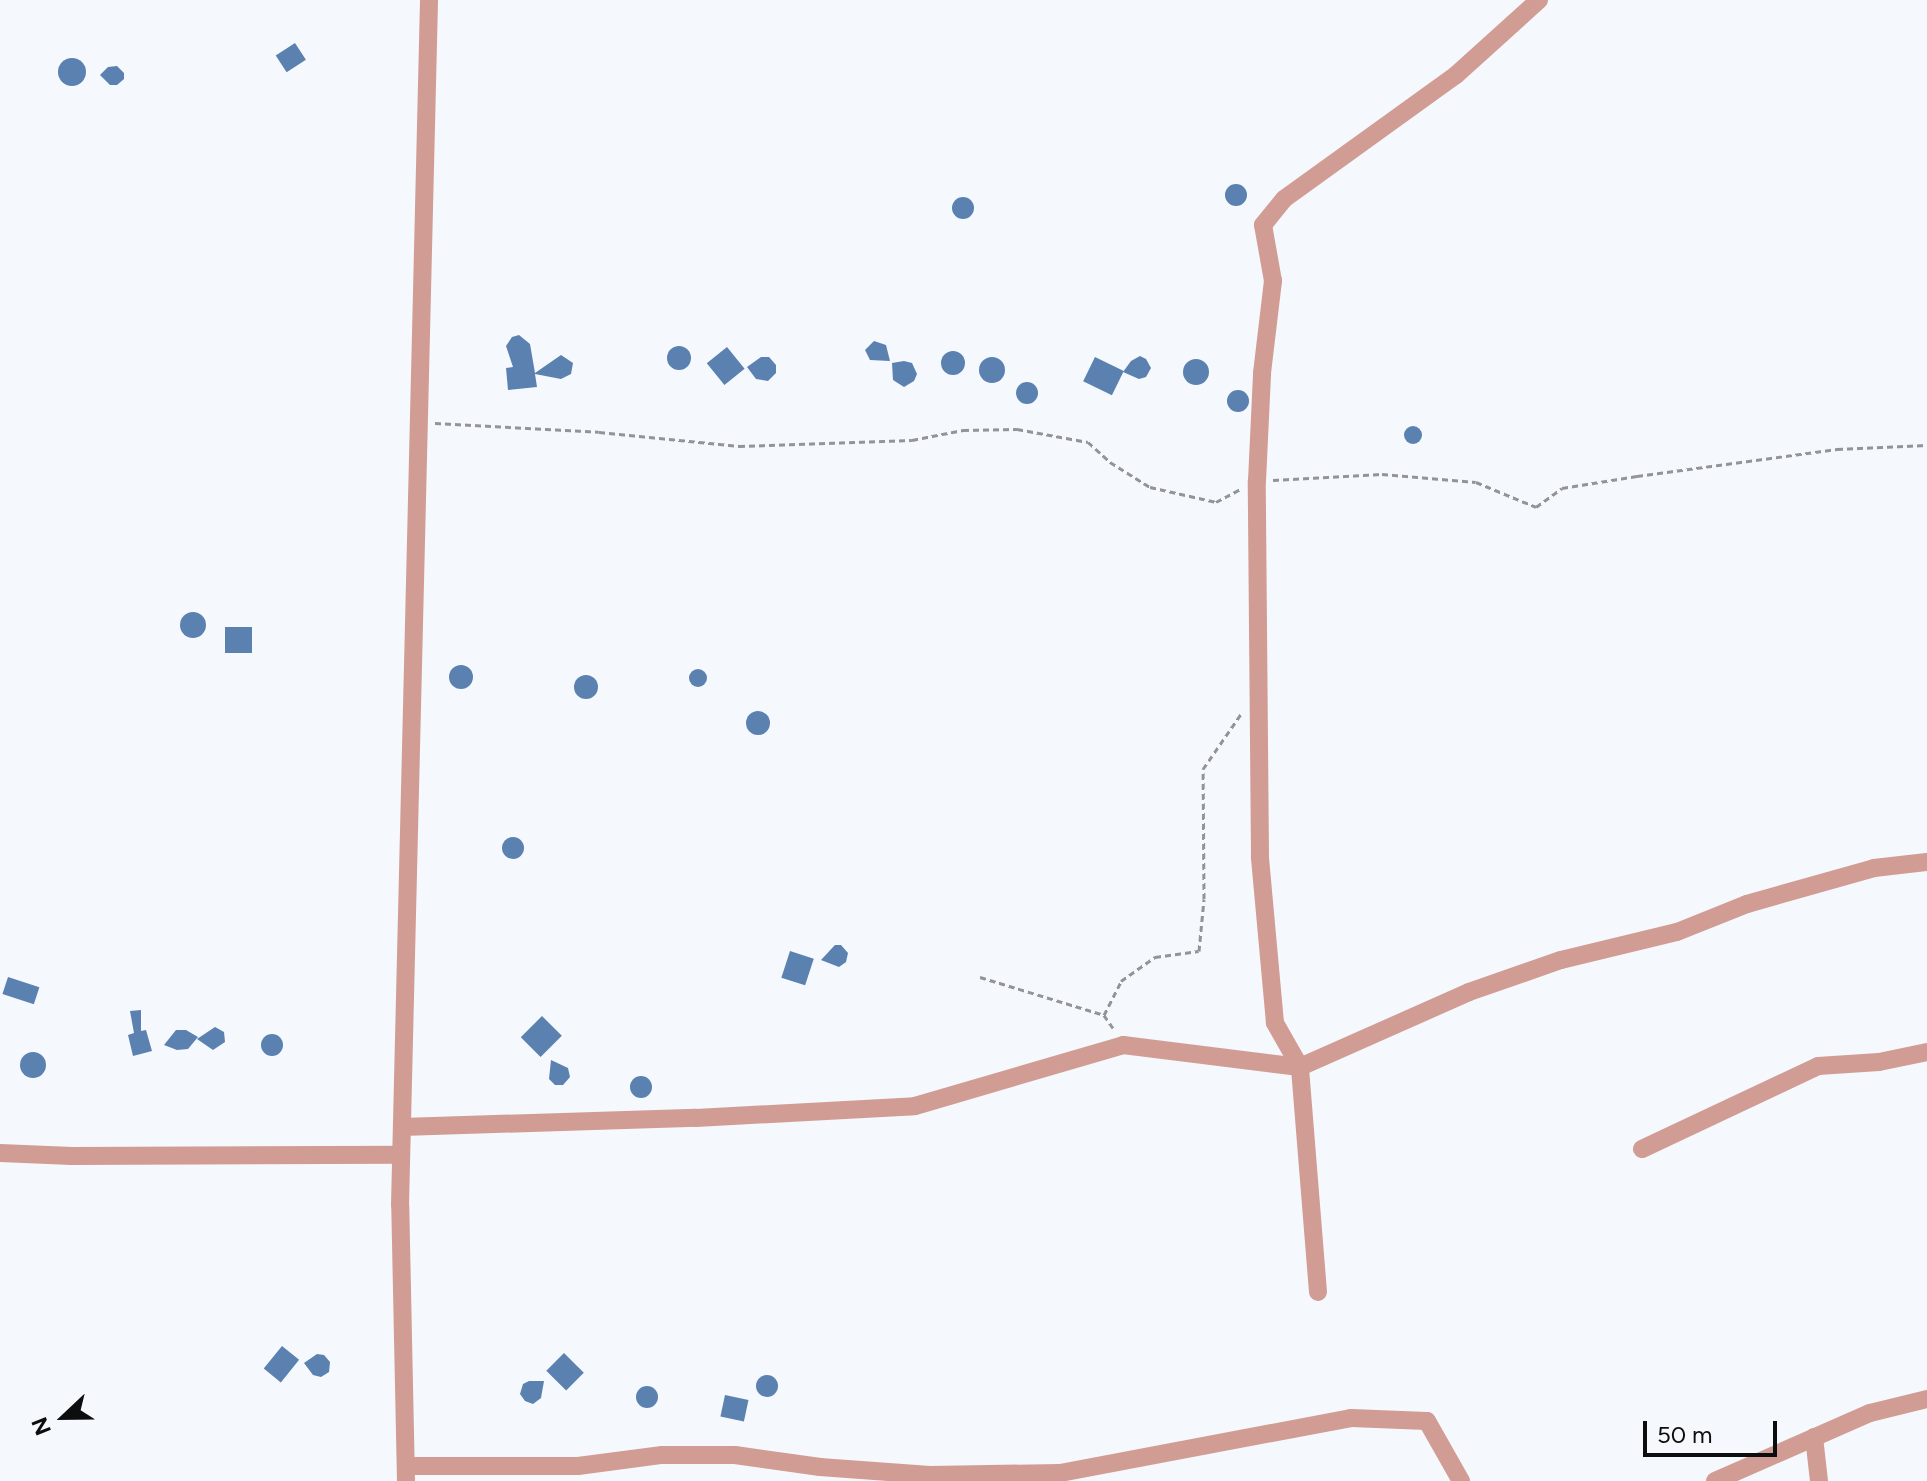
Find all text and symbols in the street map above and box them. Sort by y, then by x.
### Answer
north arrow [24,1377,104,1457]
scale bar [1647,1405,1781,1455]
text: N [26,1413,57,1439]
text: 50 m [1657,1420,1713,1449]

